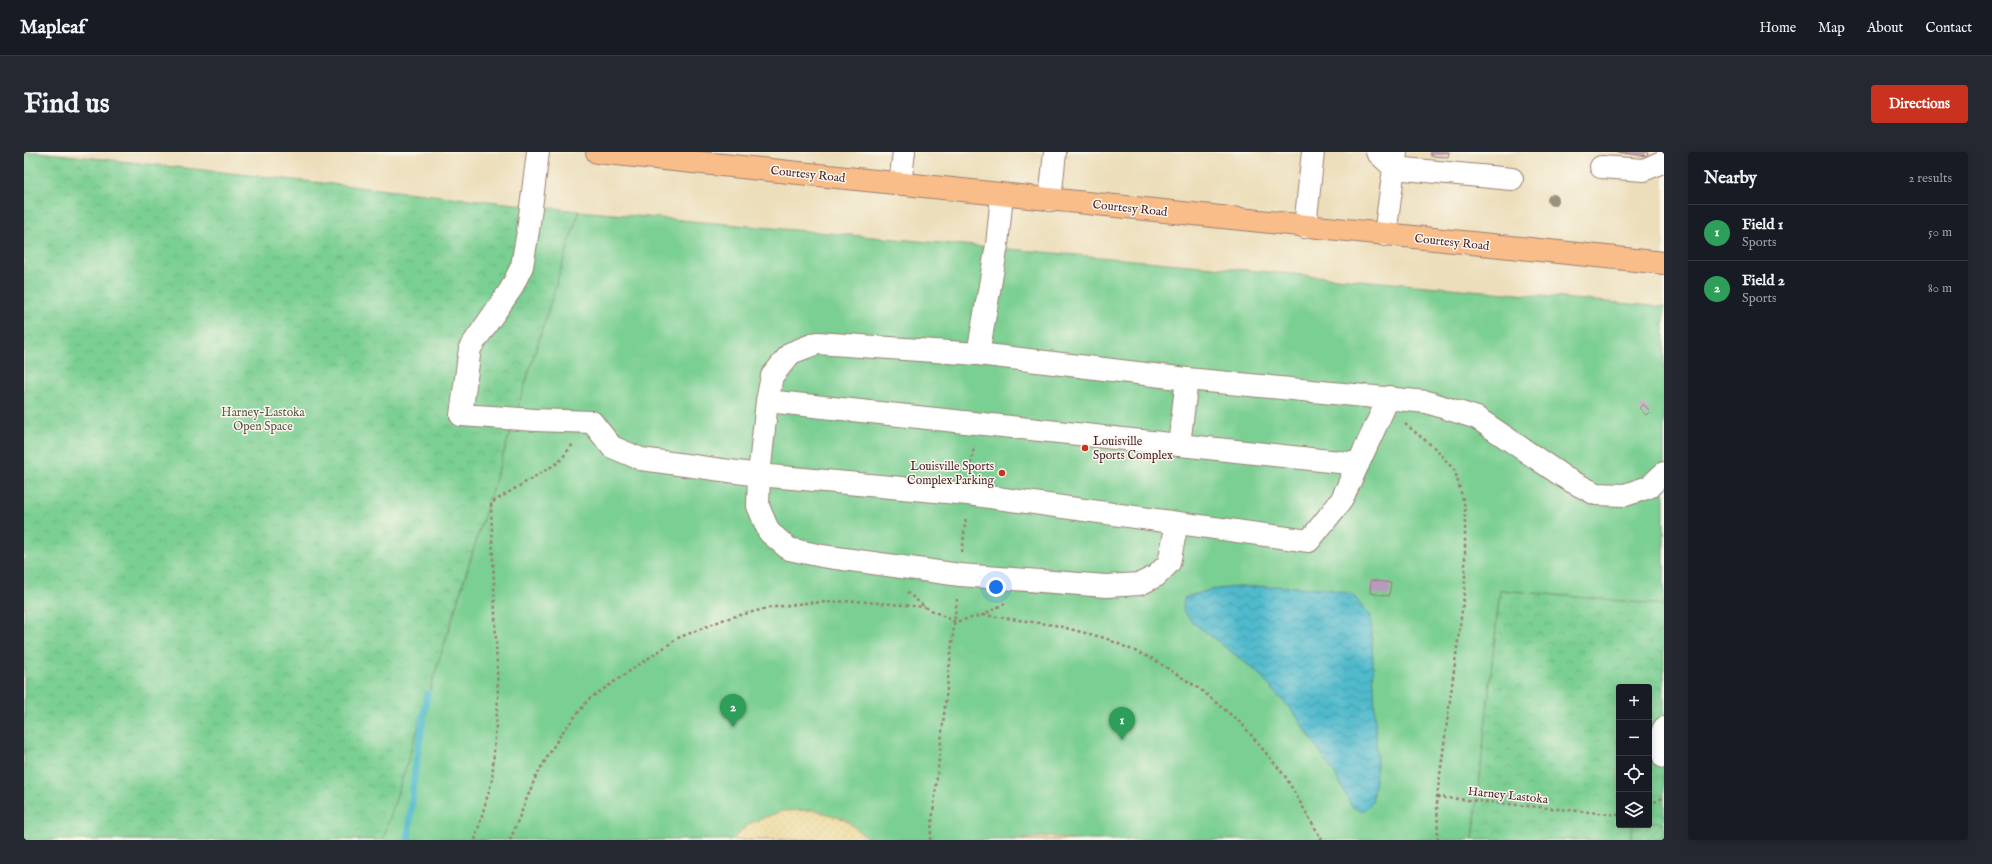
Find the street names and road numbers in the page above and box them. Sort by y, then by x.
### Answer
street label: Courtesy Road [770,163,847,186]
street label: Courtesy Road [1092,197,1169,220]
street label: Courtesy Road [1414,231,1491,254]
street label: Harney Lastoka [1467,784,1550,807]

